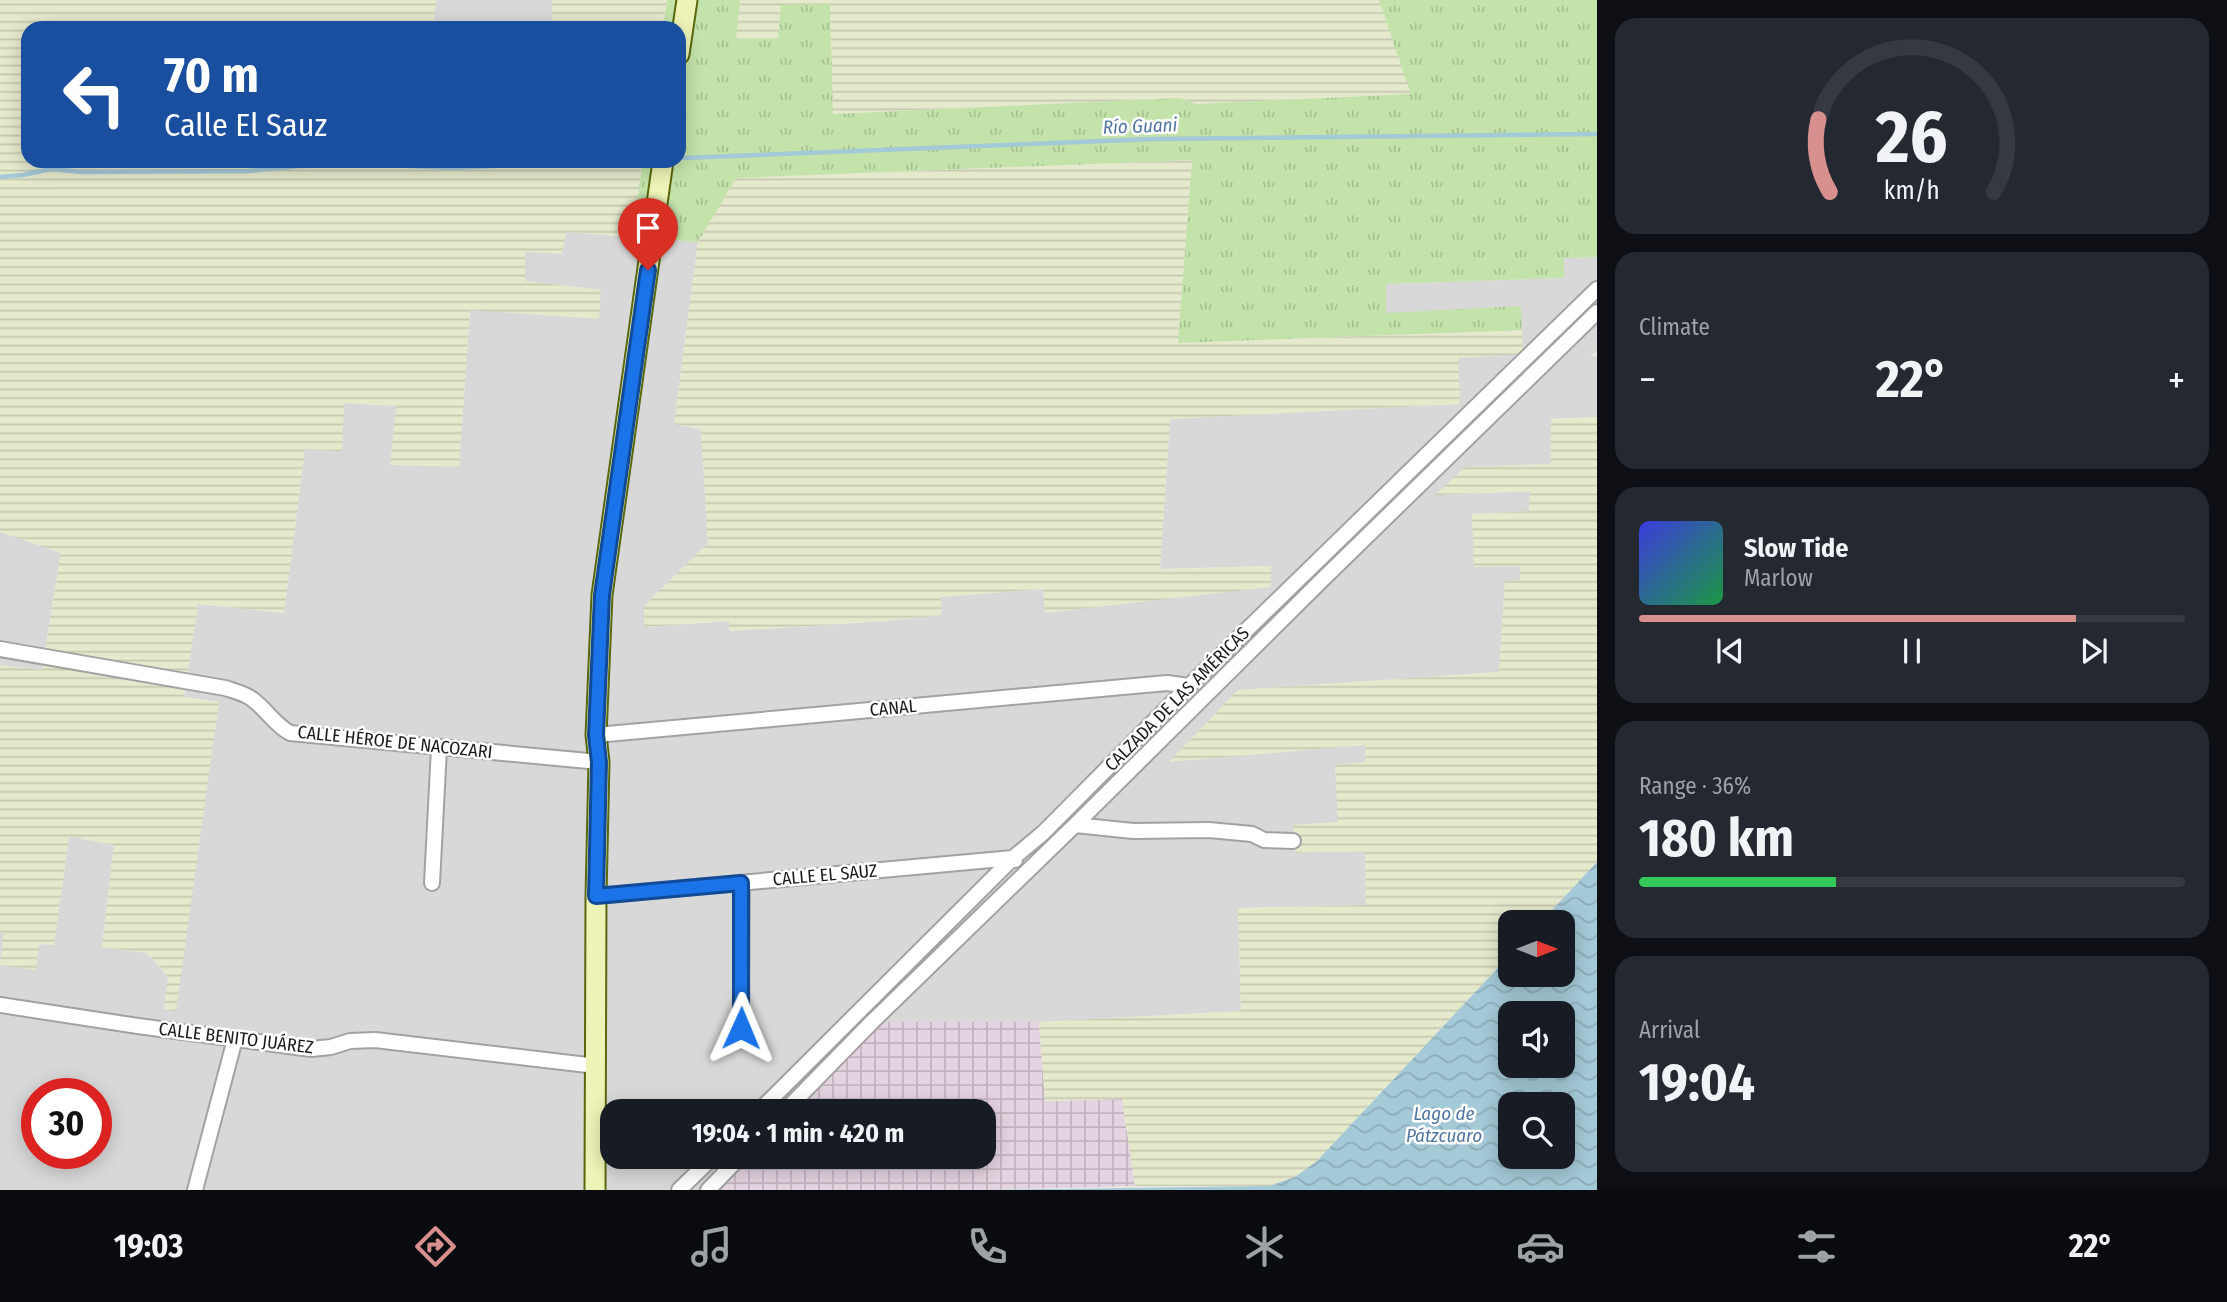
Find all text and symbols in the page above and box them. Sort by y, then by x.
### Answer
text: 70 m [164,46,259,105]
icon: left [49,49,140,140]
text: 26 [1875,95,1948,182]
text: Calle El Sauz [164,106,327,144]
water label: Río Guani [1102,113,1178,139]
text: km/h [1884,176,1940,206]
pin [618,198,678,270]
icon: arrive [629,209,667,247]
text: Climate [1639,313,1710,341]
text: 22° [1876,348,1948,411]
text: − [1639,357,1656,403]
text: + [2168,357,2185,403]
text: Slow Tide [1744,533,1848,564]
text: Marlow [1744,564,1813,592]
street label: CALZADA DE LAS AMÉRICAS [1100,622,1254,776]
icon: previous [1711,632,1749,670]
icon: pause [1893,632,1931,670]
icon: next [2075,632,2113,670]
street label: CANAL [869,695,917,721]
street label: CALLE HÉROE DE NACOZARI [297,720,494,763]
text: Range · 36% [1639,772,1751,800]
text: 180 km [1639,807,1794,870]
street label: CALLE EL SAUZ [772,859,878,891]
north arrow [1498,910,1575,987]
map controls [1498,910,1575,1169]
position arrow [704,991,778,1065]
button: sound [1498,1001,1575,1078]
text: Arrival [1639,1016,1700,1044]
street label: CALLE BENITO JUÁREZ [157,1017,315,1058]
text: 19:04 [1639,1051,1755,1114]
speed limit sign: 30 [21,1078,112,1169]
button: search [1498,1092,1575,1169]
water label: Lago de Pátzcuaro [1406,1102,1482,1147]
text: 19:04 · 1 min · 420 m [692,1118,904,1149]
icon: directions [411,1222,460,1271]
icon: music [687,1222,736,1271]
icon: phone [963,1222,1012,1271]
icon: climate [1240,1222,1289,1271]
icon: car [1516,1222,1565,1271]
icon: filters [1792,1222,1841,1271]
text: 19:03 [114,1227,183,1265]
text: 22° [2069,1227,2113,1265]

